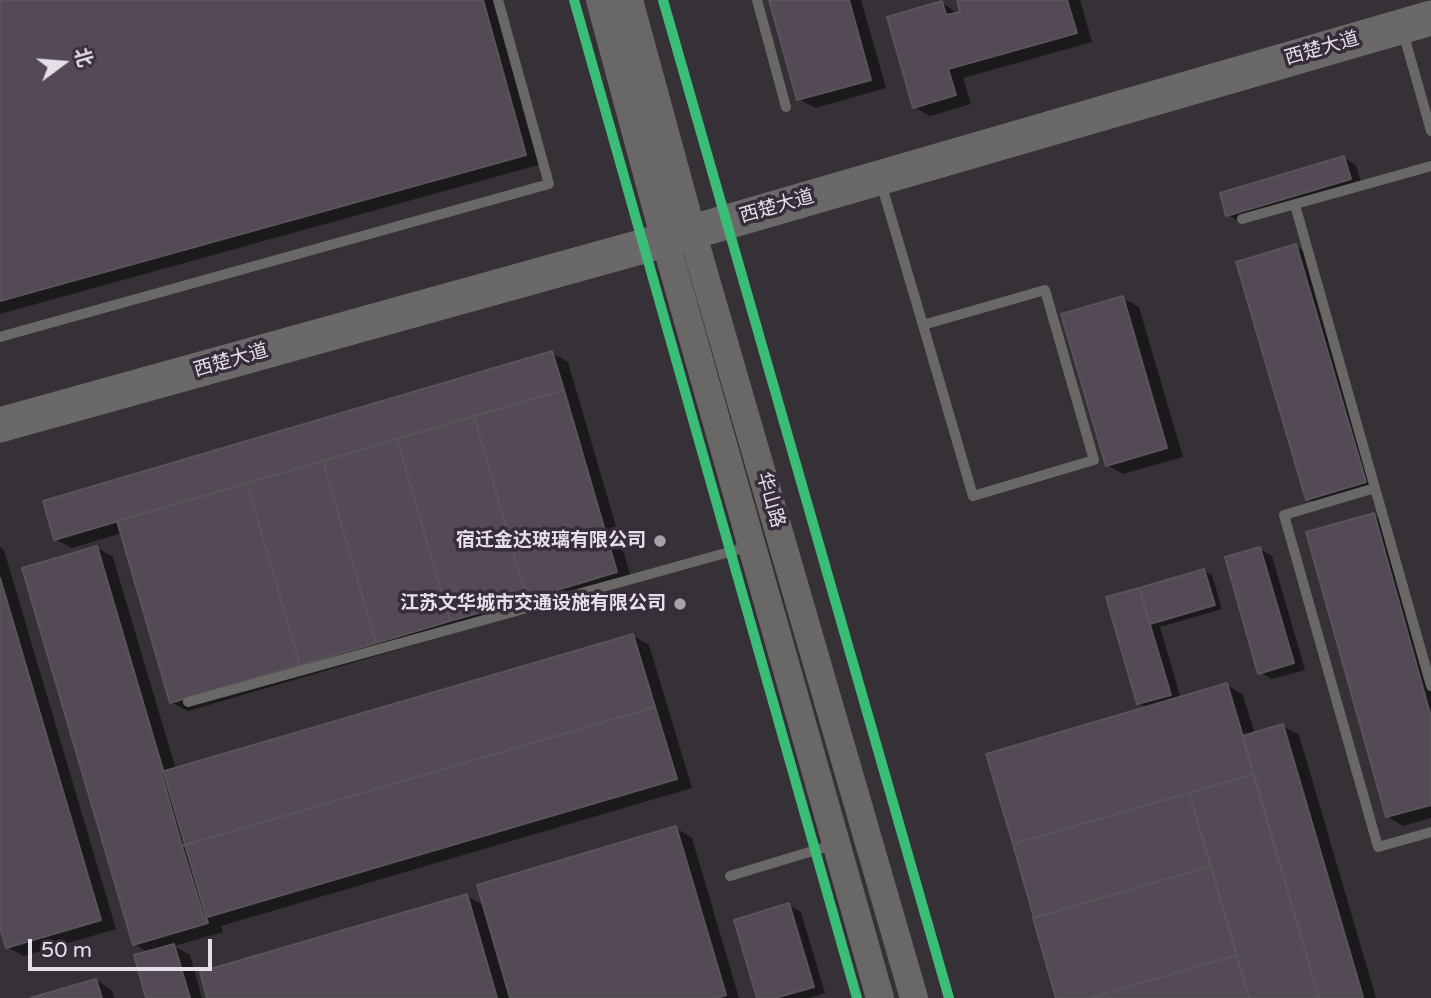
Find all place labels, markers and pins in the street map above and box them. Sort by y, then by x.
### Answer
place label: 宿迁金达玻璃有限公司 [456,530,646,552]
marker: 宿迁金达玻璃有限公司 [652,533,668,549]
place label: 江苏文华城市交通设施有限公司 [400,593,666,615]
marker: 江苏文华城市交通设施有限公司 [672,596,688,612]

